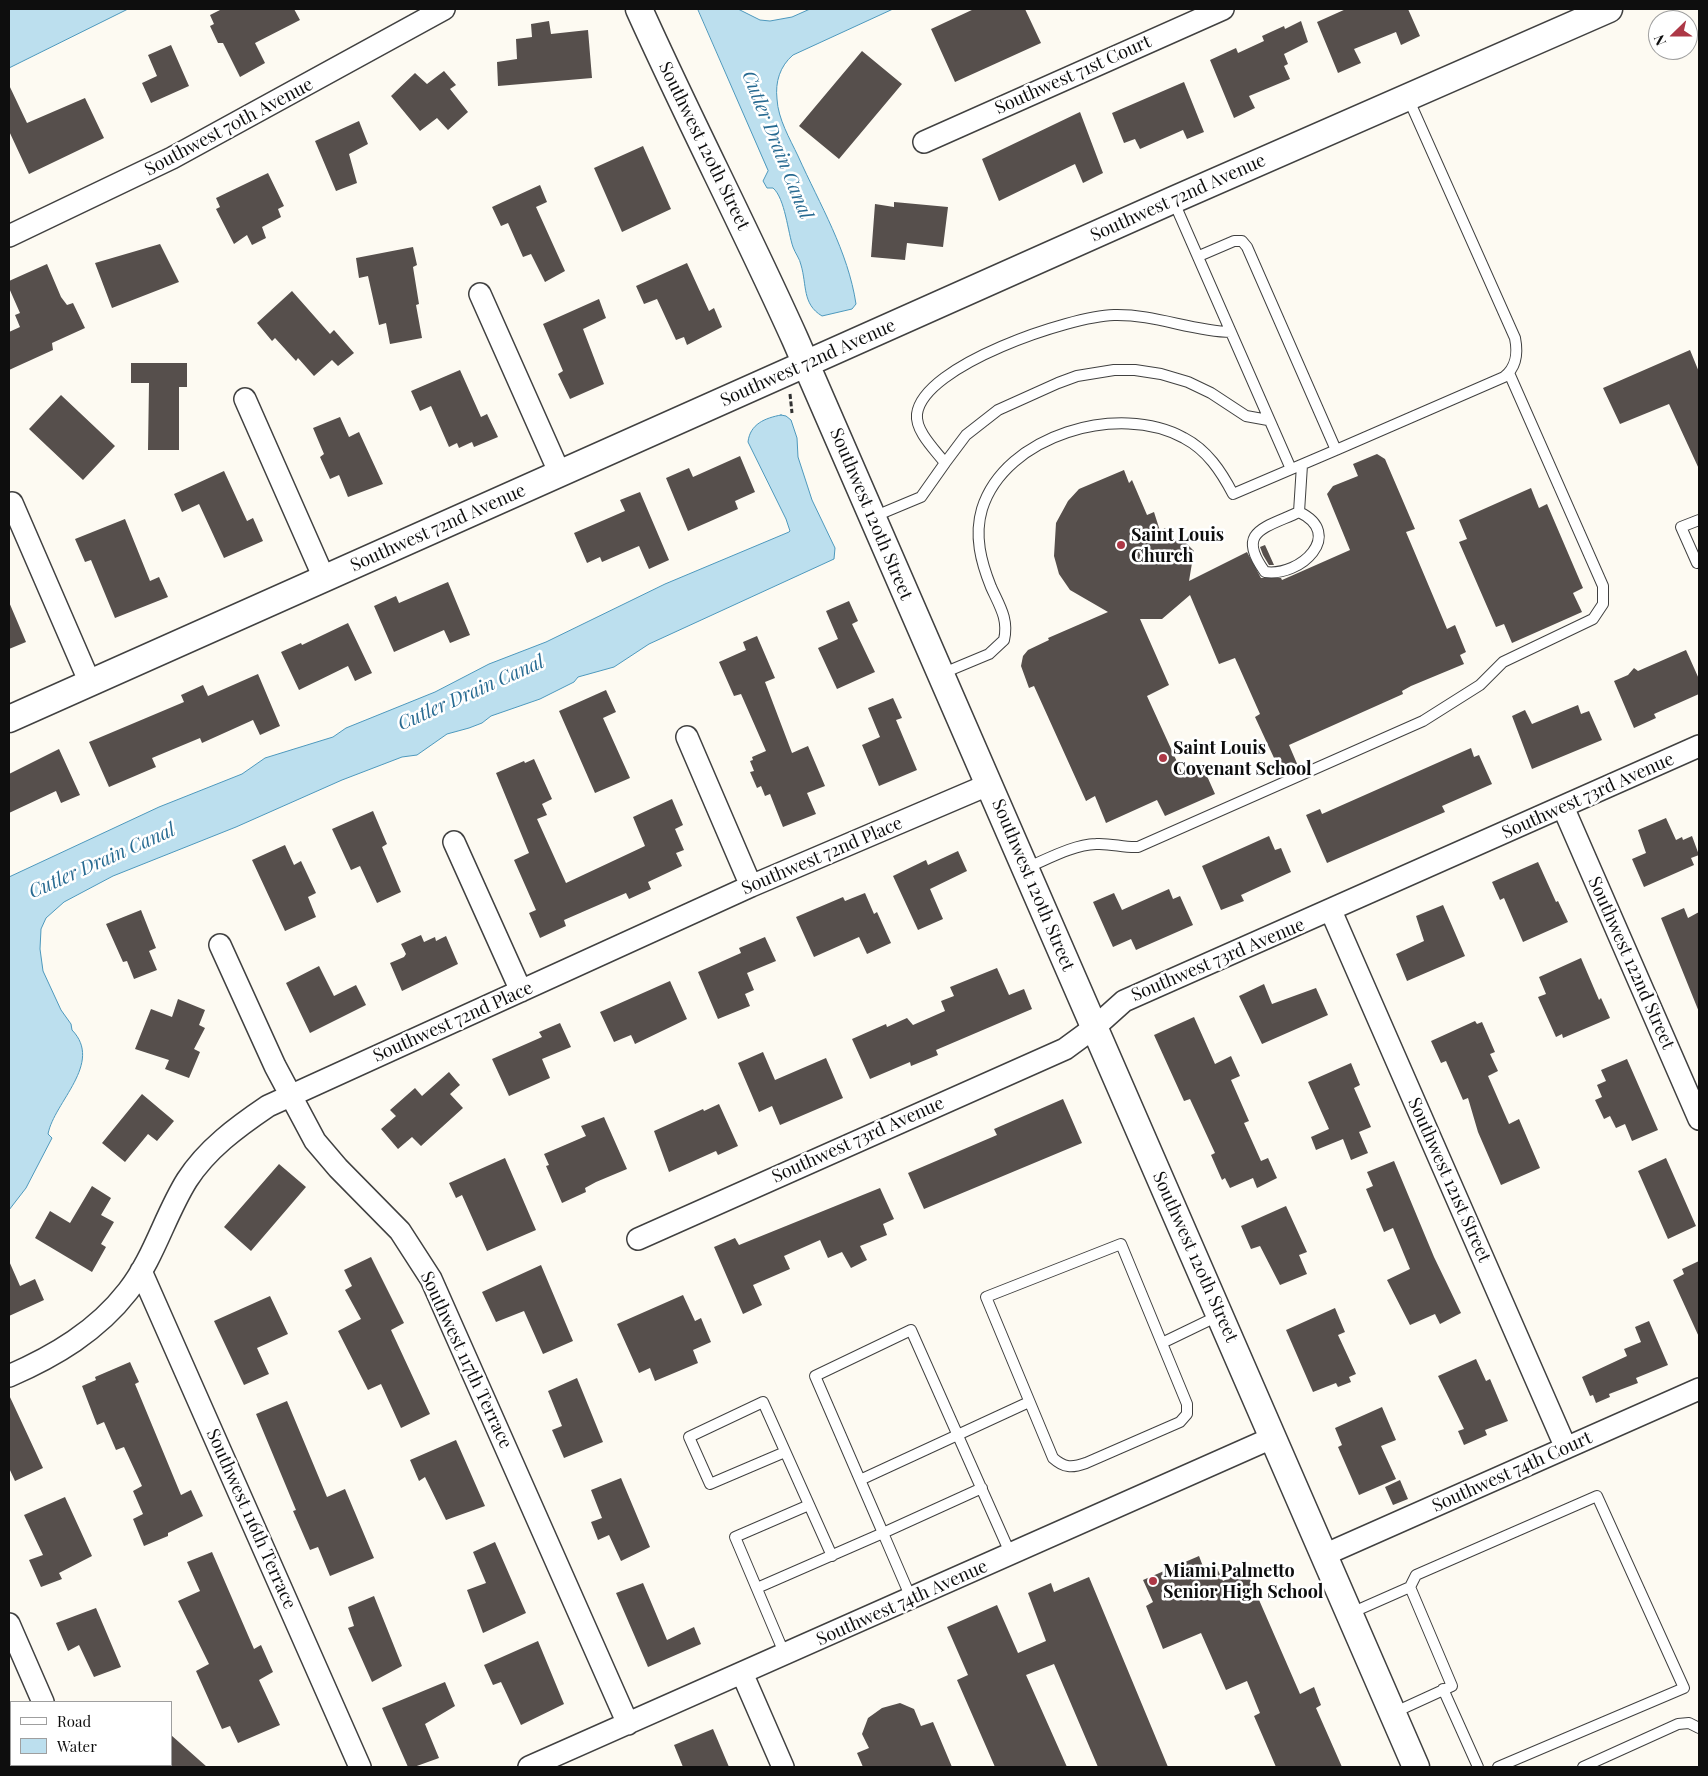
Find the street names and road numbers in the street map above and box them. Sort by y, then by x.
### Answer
street label: Southwest 71st Court [992,31,1154,119]
street label: Southwest 120th Street [654,58,754,234]
street label: Southwest 70th Avenue [141,73,317,181]
street label: Southwest 72nd Avenue [1087,150,1269,246]
street label: Southwest 72nd Avenue [717,315,899,411]
street label: Southwest 120th Street [825,425,917,603]
street label: Southwest 72nd Avenue [347,480,529,576]
street label: Southwest 73rd Avenue [1499,748,1677,844]
street label: Southwest 120th Street [987,796,1079,974]
street label: Southwest 72nd Place [738,812,906,900]
street label: Southwest 122nd Street [1583,873,1679,1053]
street label: Southwest 73rd Avenue [1128,914,1308,1006]
street label: Southwest 72nd Place [370,977,536,1067]
street label: Southwest 73rd Avenue [769,1092,947,1188]
street label: Southwest 121st Street [1403,1094,1495,1266]
street label: Southwest 120th Street [1148,1168,1242,1346]
street label: Southwest 117th Terrace [415,1268,517,1452]
street label: Southwest 116th Terrace [201,1426,301,1612]
street label: Southwest 74th Court [1429,1427,1595,1517]
street label: Southwest 74th Avenue [813,1556,991,1650]

